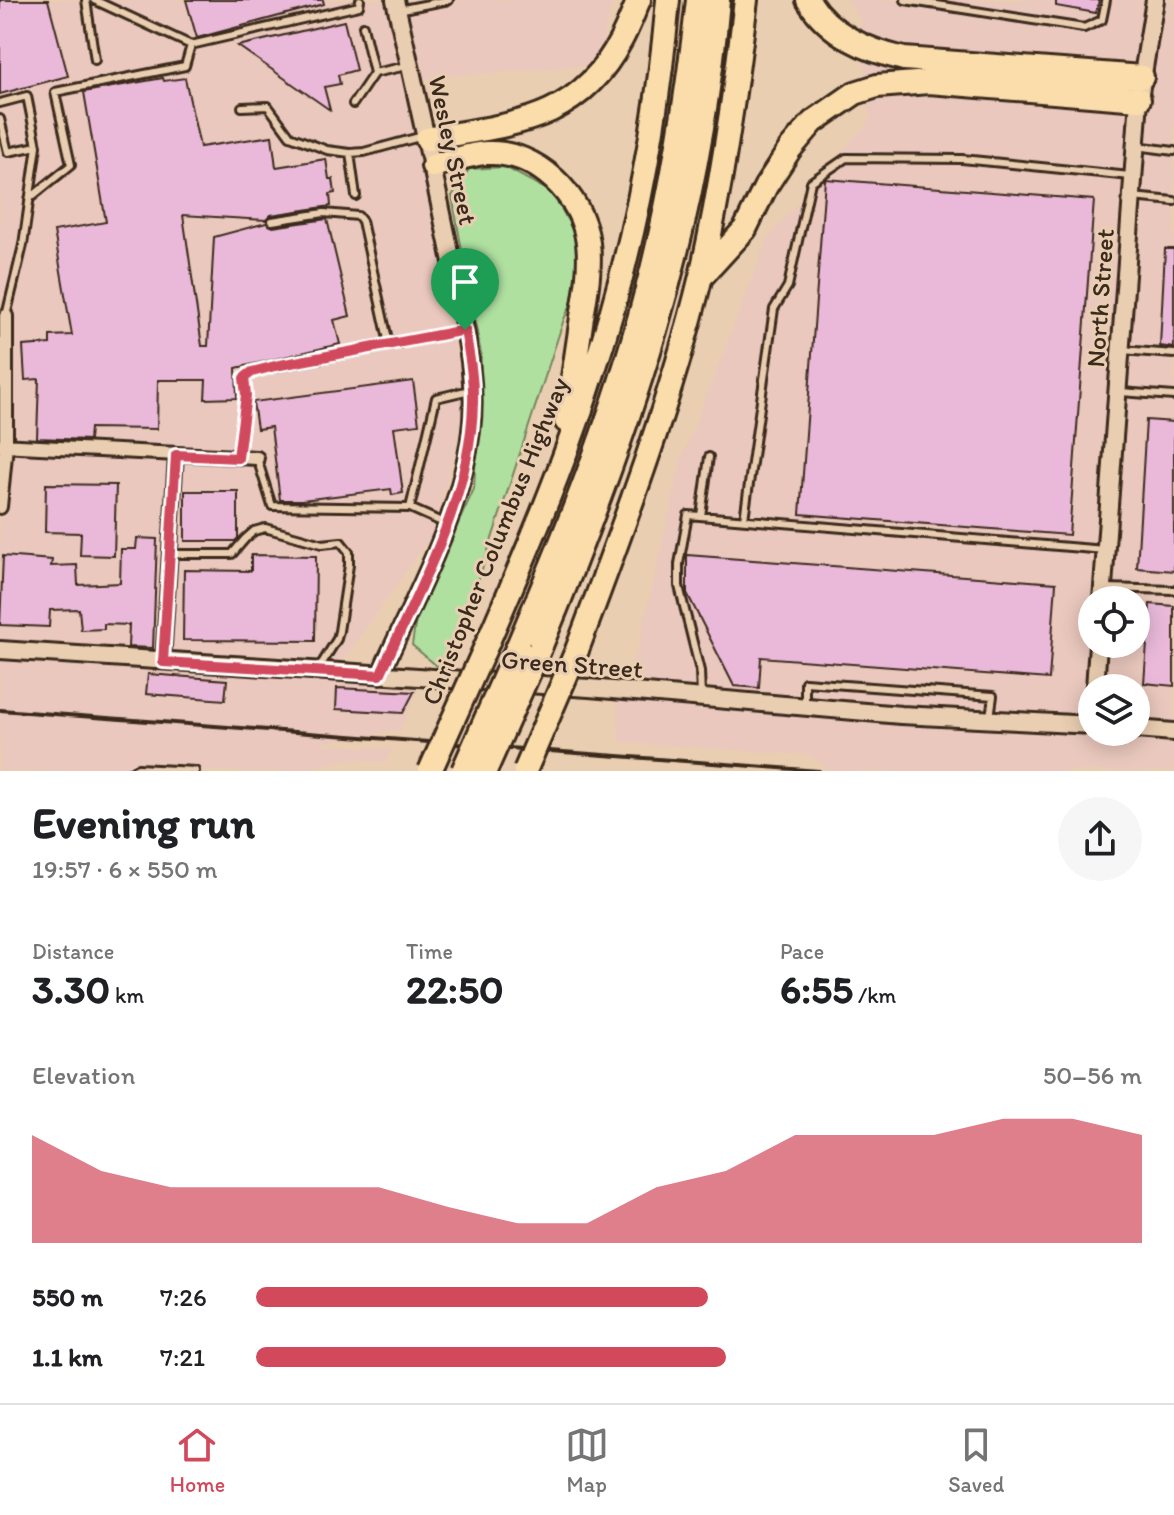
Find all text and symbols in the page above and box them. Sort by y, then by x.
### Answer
street label: Wesley Street [422,72,485,228]
street label: North Street [1079,227,1121,369]
pin [431,248,499,330]
icon: arrive [443,260,487,304]
street label: Christopher Columbus Highway [414,372,576,710]
map controls [1078,586,1150,746]
button: locate [1078,586,1150,658]
street label: Green Street [500,643,644,685]
button: layers [1078,674,1150,746]
text: Evening run [32,796,255,849]
button: share [1058,797,1142,881]
text: 19:57 · 6 × 550 m [32,853,218,885]
text: Distance [32,938,114,965]
text: Time [406,938,453,965]
text: Pace [780,938,824,965]
text: 3.30 [32,965,110,1013]
text: 22:50 [406,965,504,1013]
text: 6:55 [780,965,853,1013]
text: km [110,982,144,1009]
text: /km [853,982,896,1009]
text: Elevation [32,1059,135,1091]
text: 50–56 m [1043,1059,1142,1091]
text: 550 m [32,1281,103,1313]
text: 7:26 [160,1281,207,1313]
text: 1.1 km [32,1341,103,1373]
text: 7:21 [160,1341,205,1373]
tab: Home [170,1423,225,1498]
tab: Map [565,1423,609,1498]
tab: Saved [948,1423,1004,1498]

